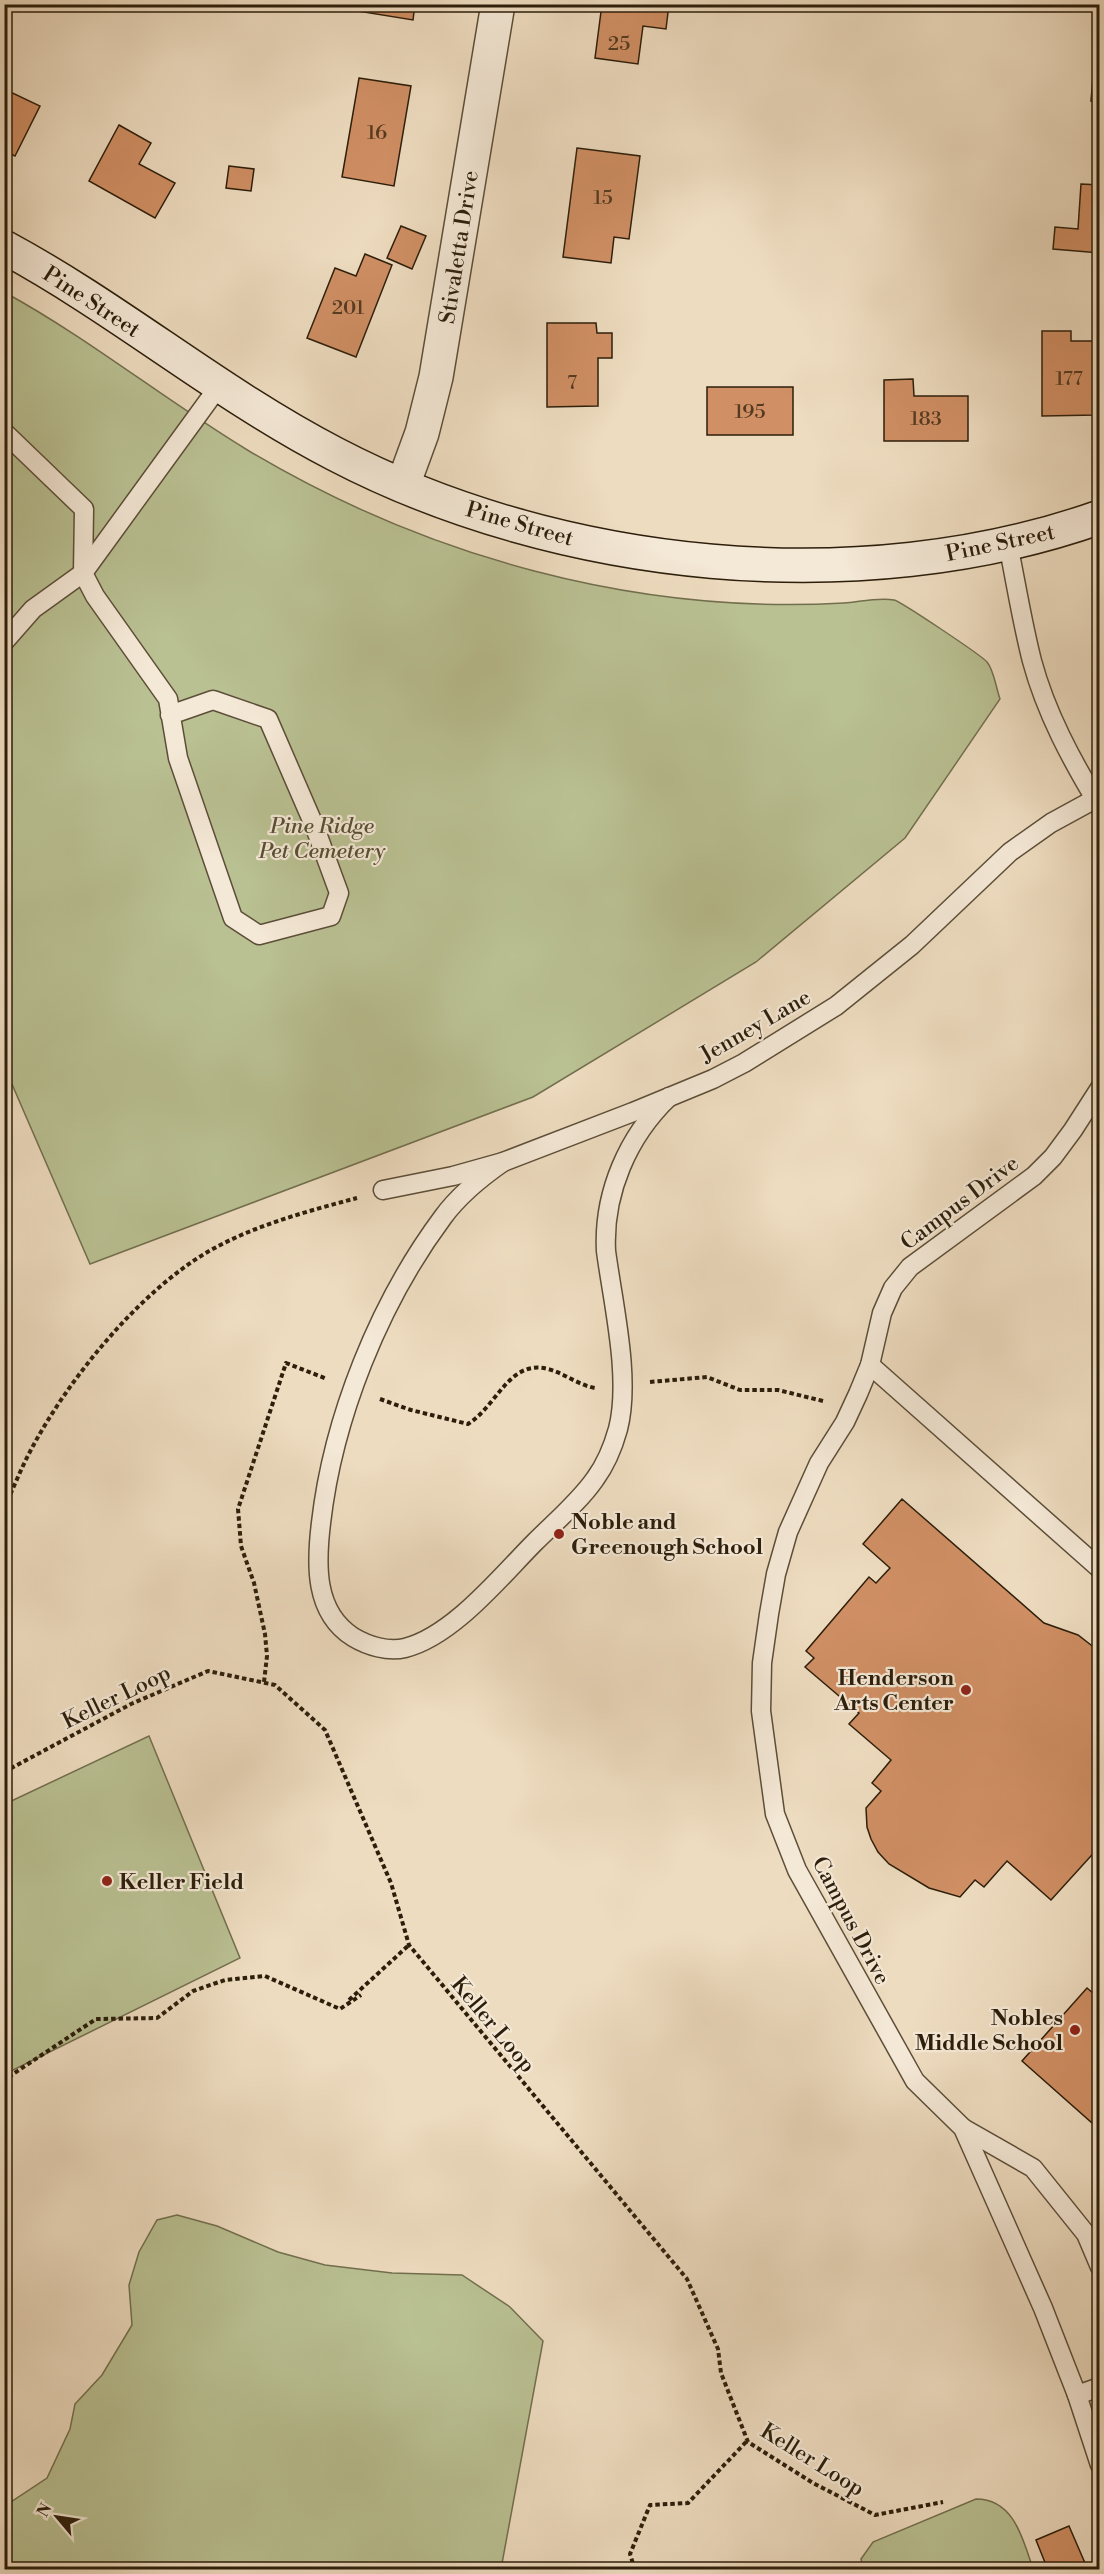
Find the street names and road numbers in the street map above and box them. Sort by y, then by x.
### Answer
street label: Stivaletta Drive [434,169,485,326]
street label: Pine Street [37,261,145,344]
street label: Pine Street [463,496,577,553]
street label: Pine Street [943,519,1058,568]
street label: Jenney Lane [695,984,816,1069]
street label: Campus Drive [896,1150,1024,1256]
street label: Keller Loop [58,1660,175,1735]
street label: Campus Drive [806,1852,896,1989]
street label: Keller Loop [445,1971,541,2079]
street label: Keller Loop [755,2418,869,2503]

